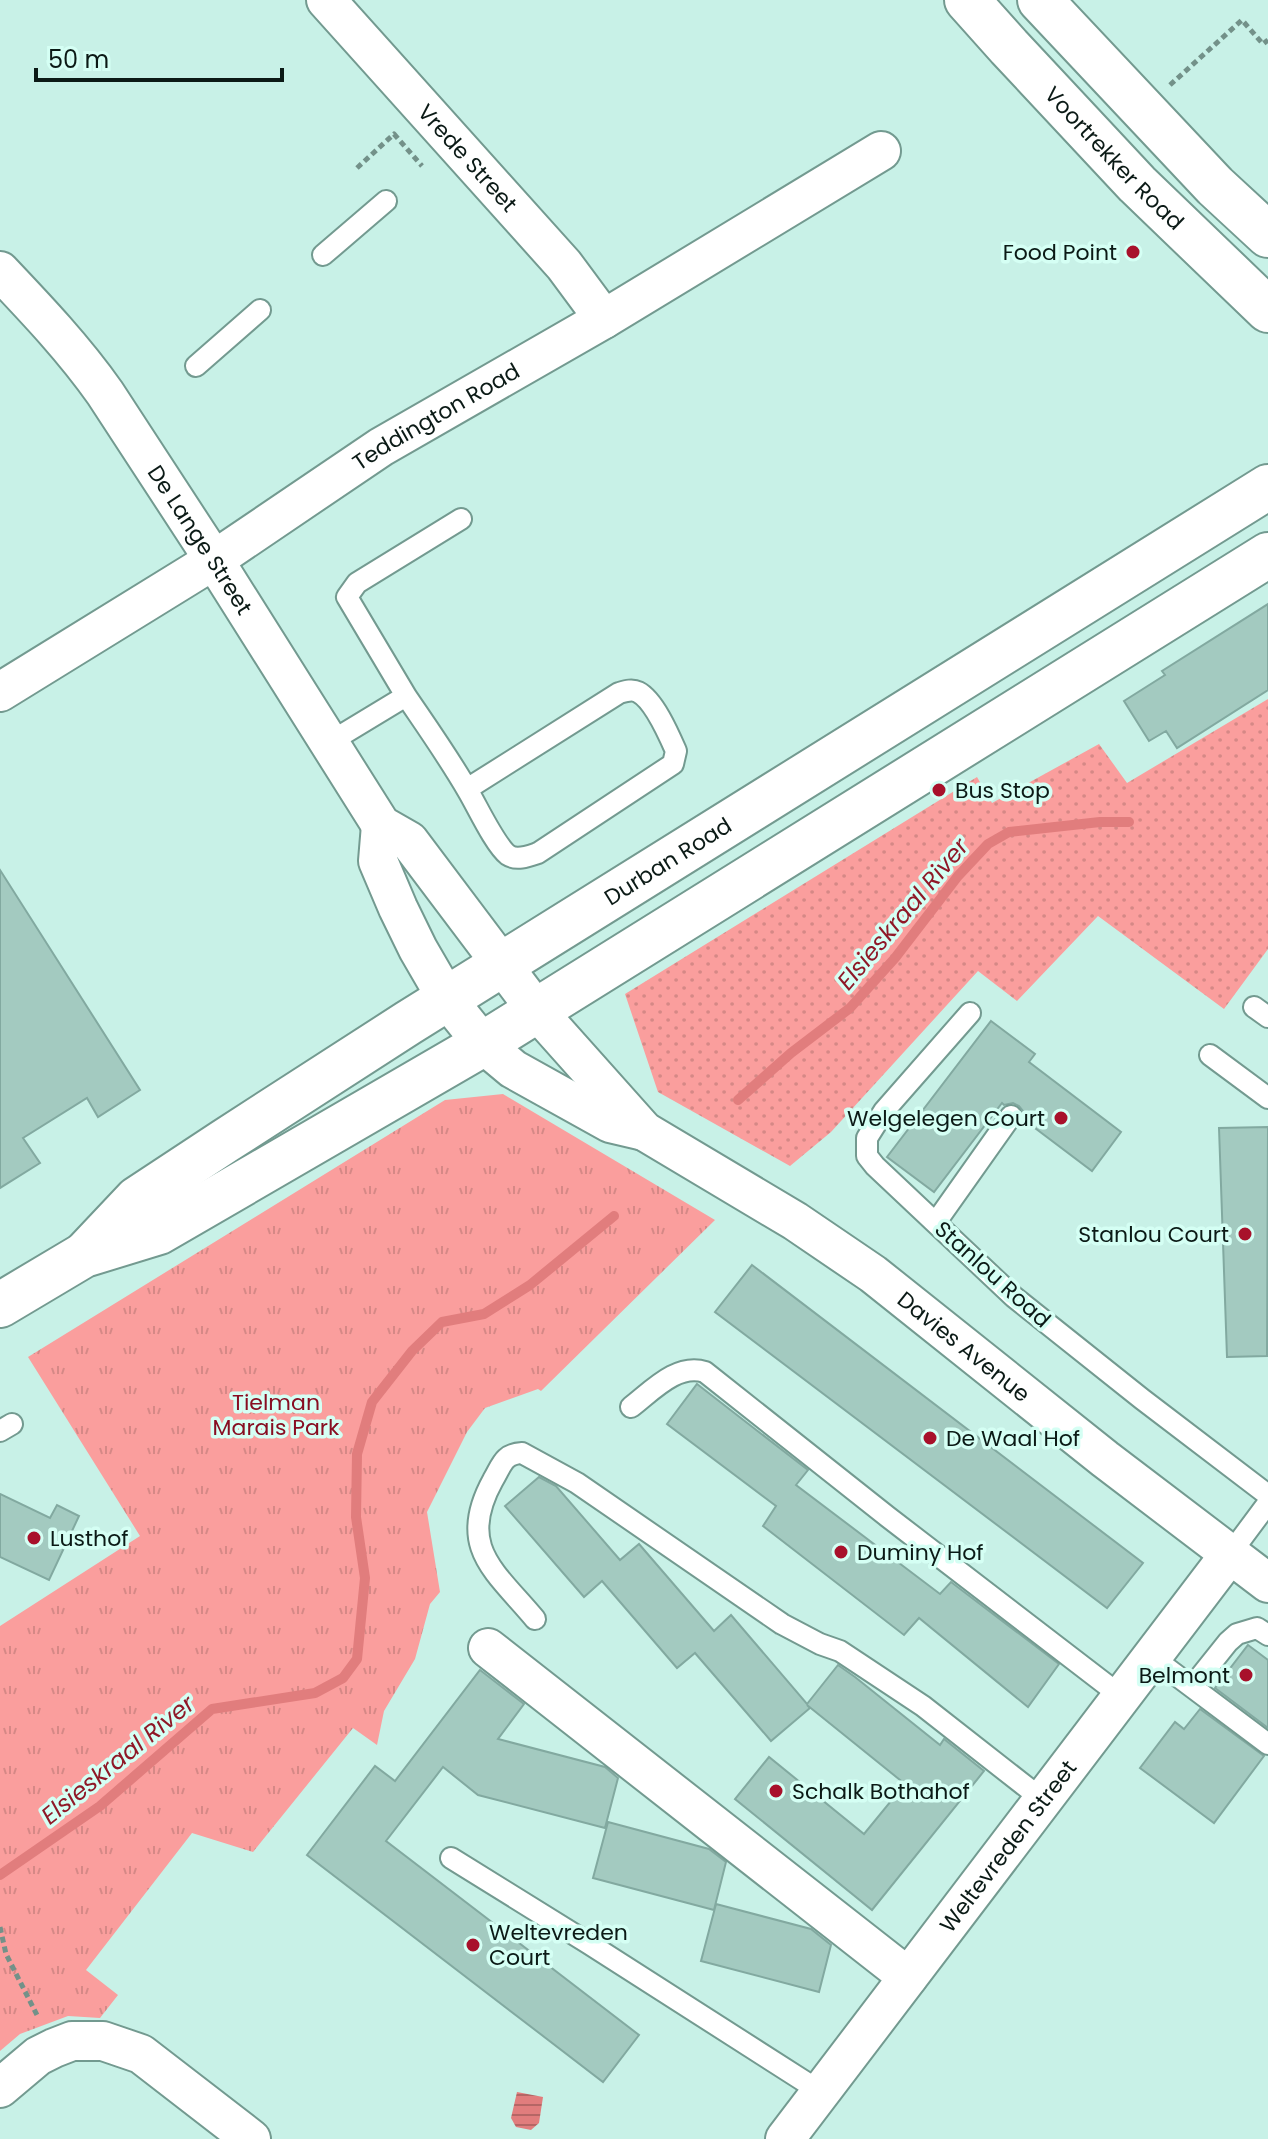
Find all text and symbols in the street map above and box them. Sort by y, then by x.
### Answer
scale bar [36,32,282,82]
text: 50 m [48,43,109,76]
street label: Voortrekker Road [1037,80,1191,237]
street label: Vrede Street [410,97,524,219]
place label: Food Point [1003,237,1117,268]
marker: Food Point [1124,243,1142,261]
street label: Teddington Road [346,356,525,478]
street label: De Lange Street [140,459,260,621]
place label: Bus Stop [955,775,1050,806]
marker: Bus Stop [930,781,948,799]
street label: Durban Road [598,810,738,913]
water label: Elsieskraal River [829,830,977,997]
place label: Welgelegen Court [847,1103,1045,1134]
marker: Welgelegen Court [1052,1109,1070,1127]
street label: Stanlou Road [928,1214,1057,1335]
place label: Stanlou Court [1078,1219,1229,1250]
marker: Stanlou Court [1236,1225,1254,1243]
street label: Davies Avenue [891,1284,1037,1409]
park label: Tielman Marais Park [213,1387,340,1443]
place label: De Waal Hof [946,1423,1080,1454]
marker: De Waal Hof [921,1429,939,1447]
place label: Lusthof [50,1523,128,1554]
marker: Lusthof [25,1529,43,1547]
place label: Duminy Hof [857,1537,984,1568]
marker: Duminy Hof [832,1543,850,1561]
place label: Belmont [1139,1660,1230,1691]
marker: Belmont [1237,1666,1255,1684]
water label: Elsieskraal River [34,1687,202,1832]
street label: Weltevreden Street [932,1754,1084,1939]
place label: Schalk Bothahof [792,1776,970,1807]
marker: Schalk Bothahof [767,1782,785,1800]
place label: Weltevreden Court [489,1917,628,1973]
marker: Weltevreden Court [464,1936,482,1954]

